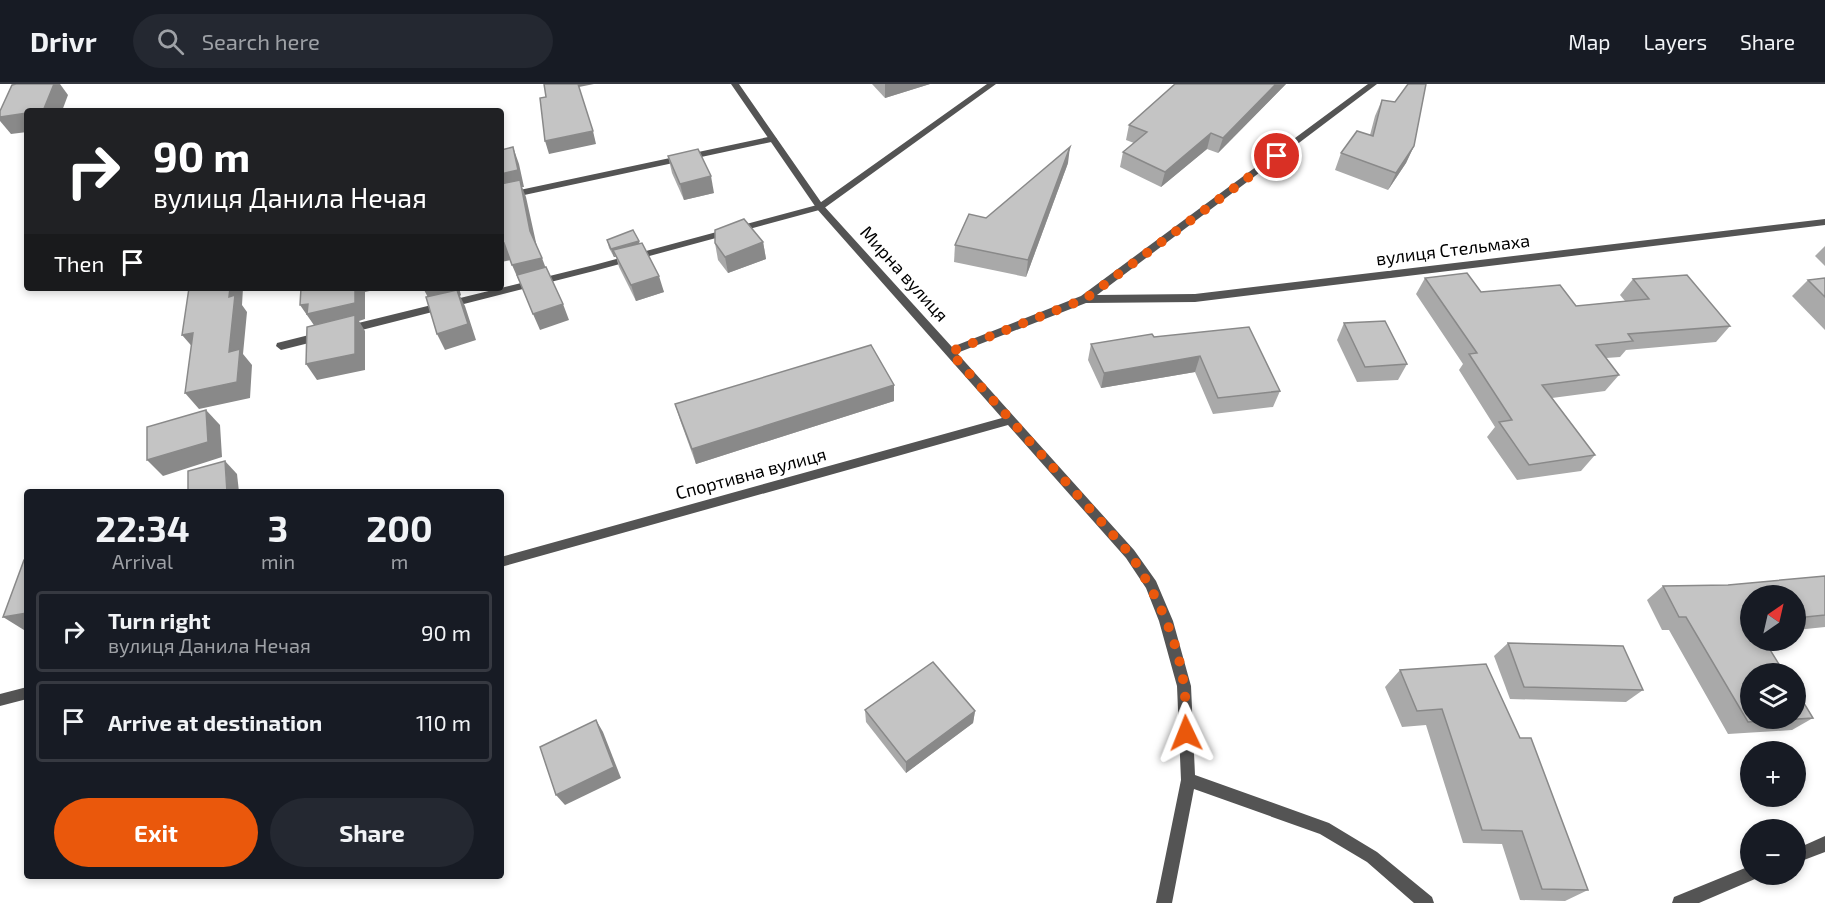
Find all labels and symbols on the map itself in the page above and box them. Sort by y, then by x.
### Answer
pin [1251,130,1302,181]
street label: Мирна вулиця [856,221,953,326]
street label: вулиця Стельмаха [1375,229,1531,269]
street label: Спортивна вулиця [673,442,829,504]
north arrow [1740,585,1806,651]
position arrow [1154,701,1218,765]

